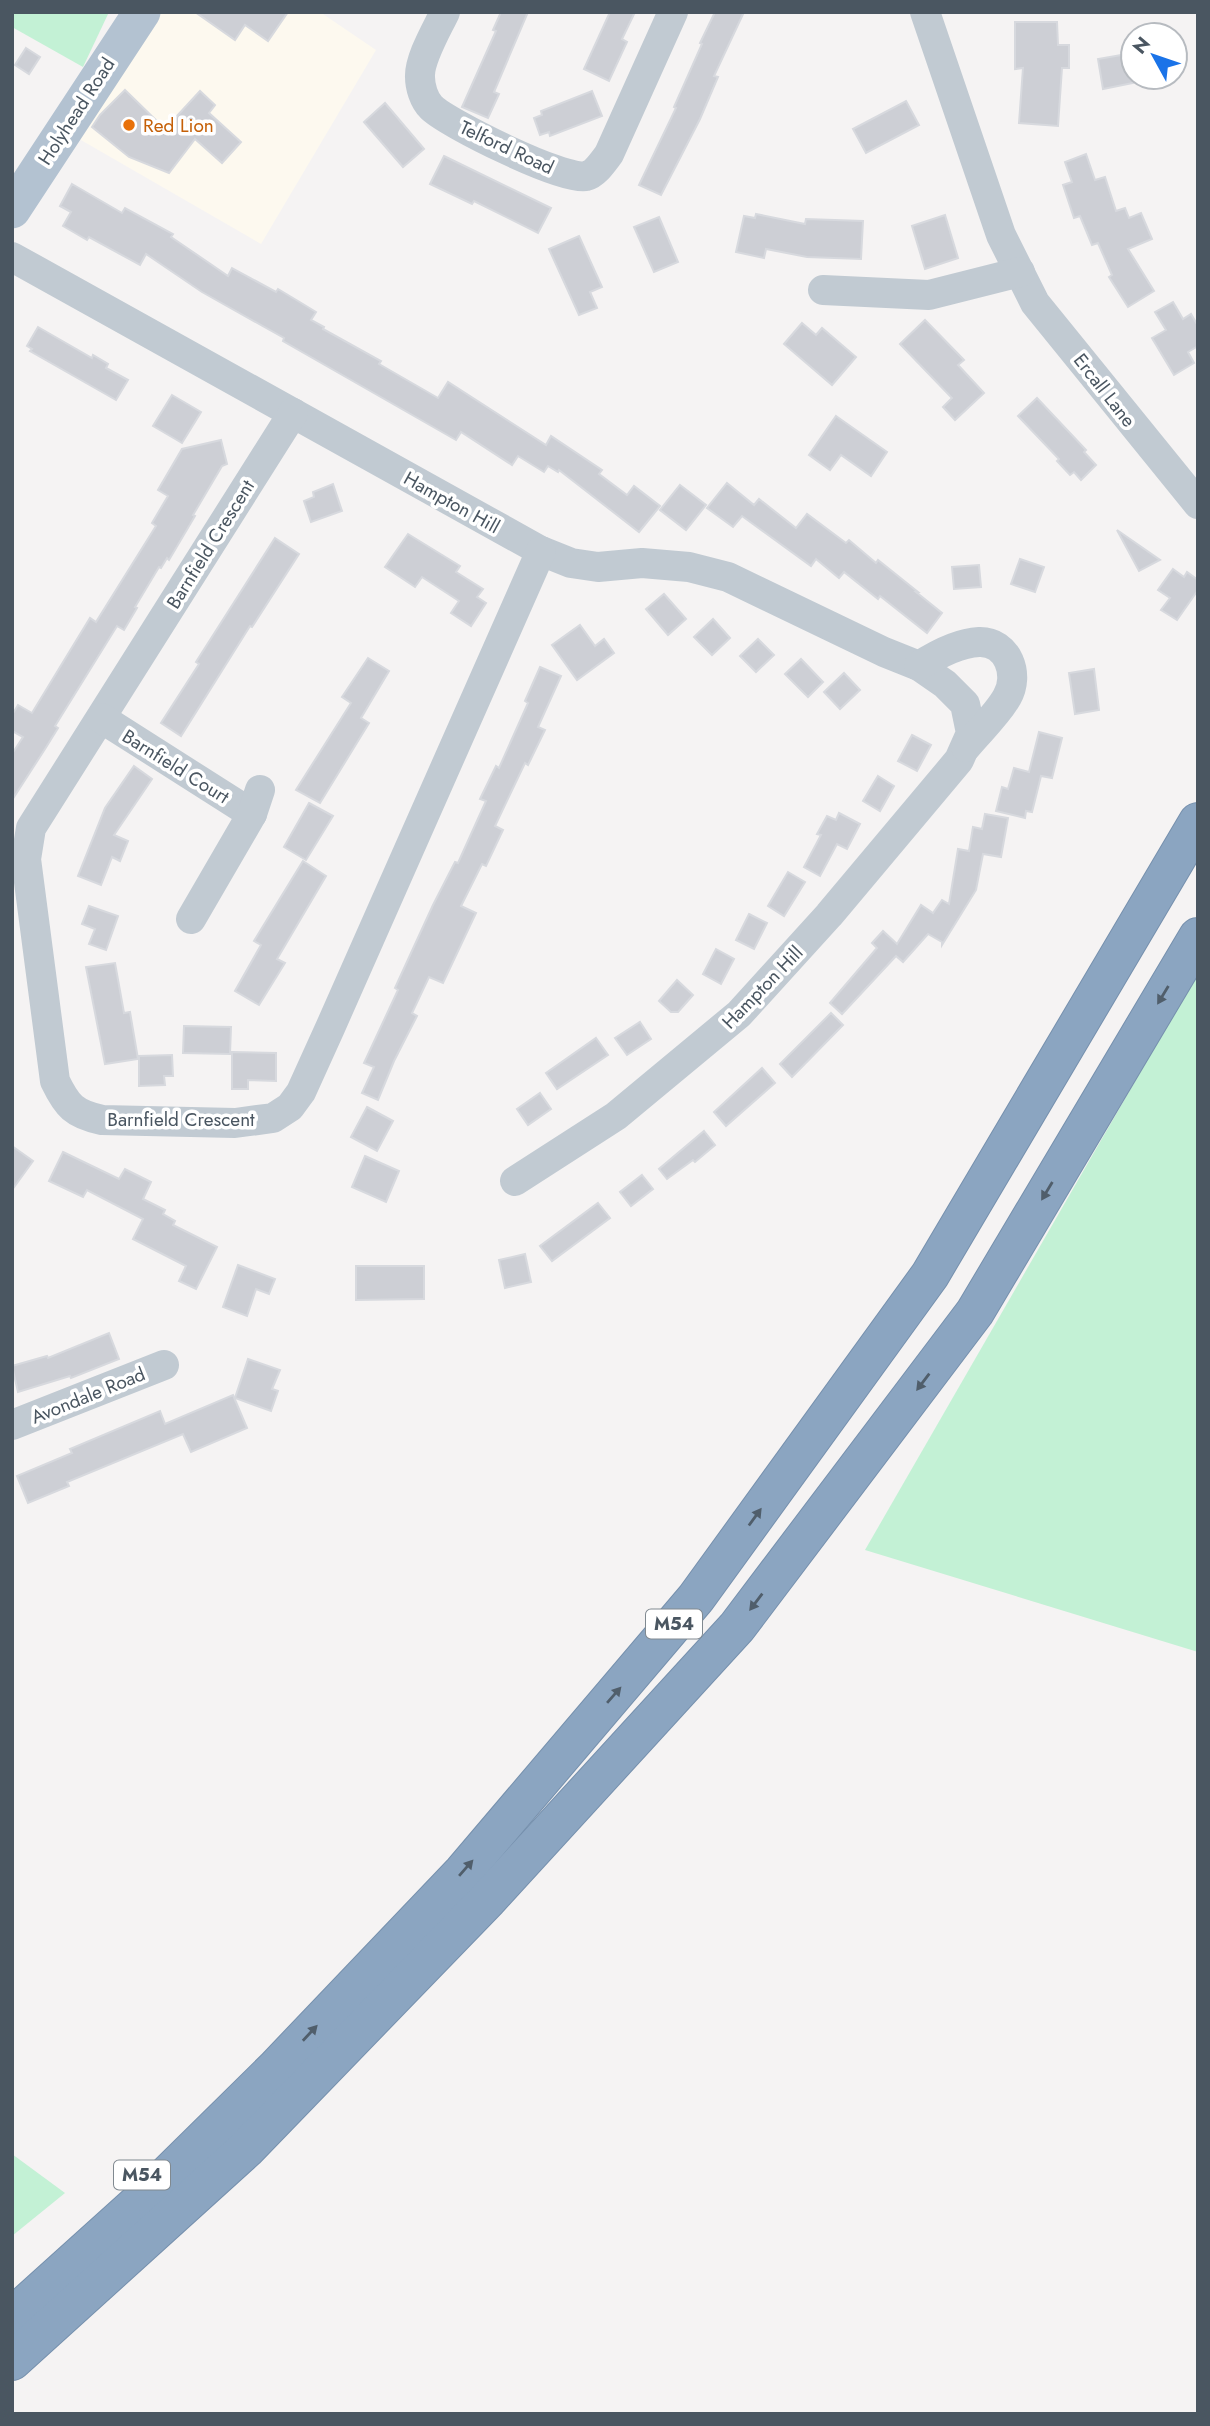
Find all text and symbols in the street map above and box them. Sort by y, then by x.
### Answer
north arrow [1119,21,1189,91]
text: N [1126,31,1157,60]
street label: Holyhead Road [32,52,121,170]
place label: Red Lion [143,112,214,139]
street label: Telford Road [455,114,558,181]
marker: Red Lion [121,117,137,133]
street label: Ercall Lane [1067,348,1142,433]
street label: Hampton Hill [399,465,505,540]
street label: Barnfield Crescent [160,474,261,614]
street label: Barnfield Court [117,723,235,810]
street label: Hampton Hill [716,940,809,1035]
one-way arrow [1157,986,1169,1005]
street label: Barnfield Crescent [107,1106,255,1133]
one-way arrow [1041,1182,1053,1201]
street label: Avondale Road [27,1360,149,1431]
one-way arrow [916,1372,930,1391]
one-way arrow [748,1508,762,1526]
one-way arrow [750,1593,764,1611]
road number: M54 [646,1610,702,1638]
one-way arrow [606,1686,622,1704]
one-way arrow [458,1859,474,1877]
one-way arrow [301,2025,317,2042]
road number: M54 [114,2160,170,2190]

